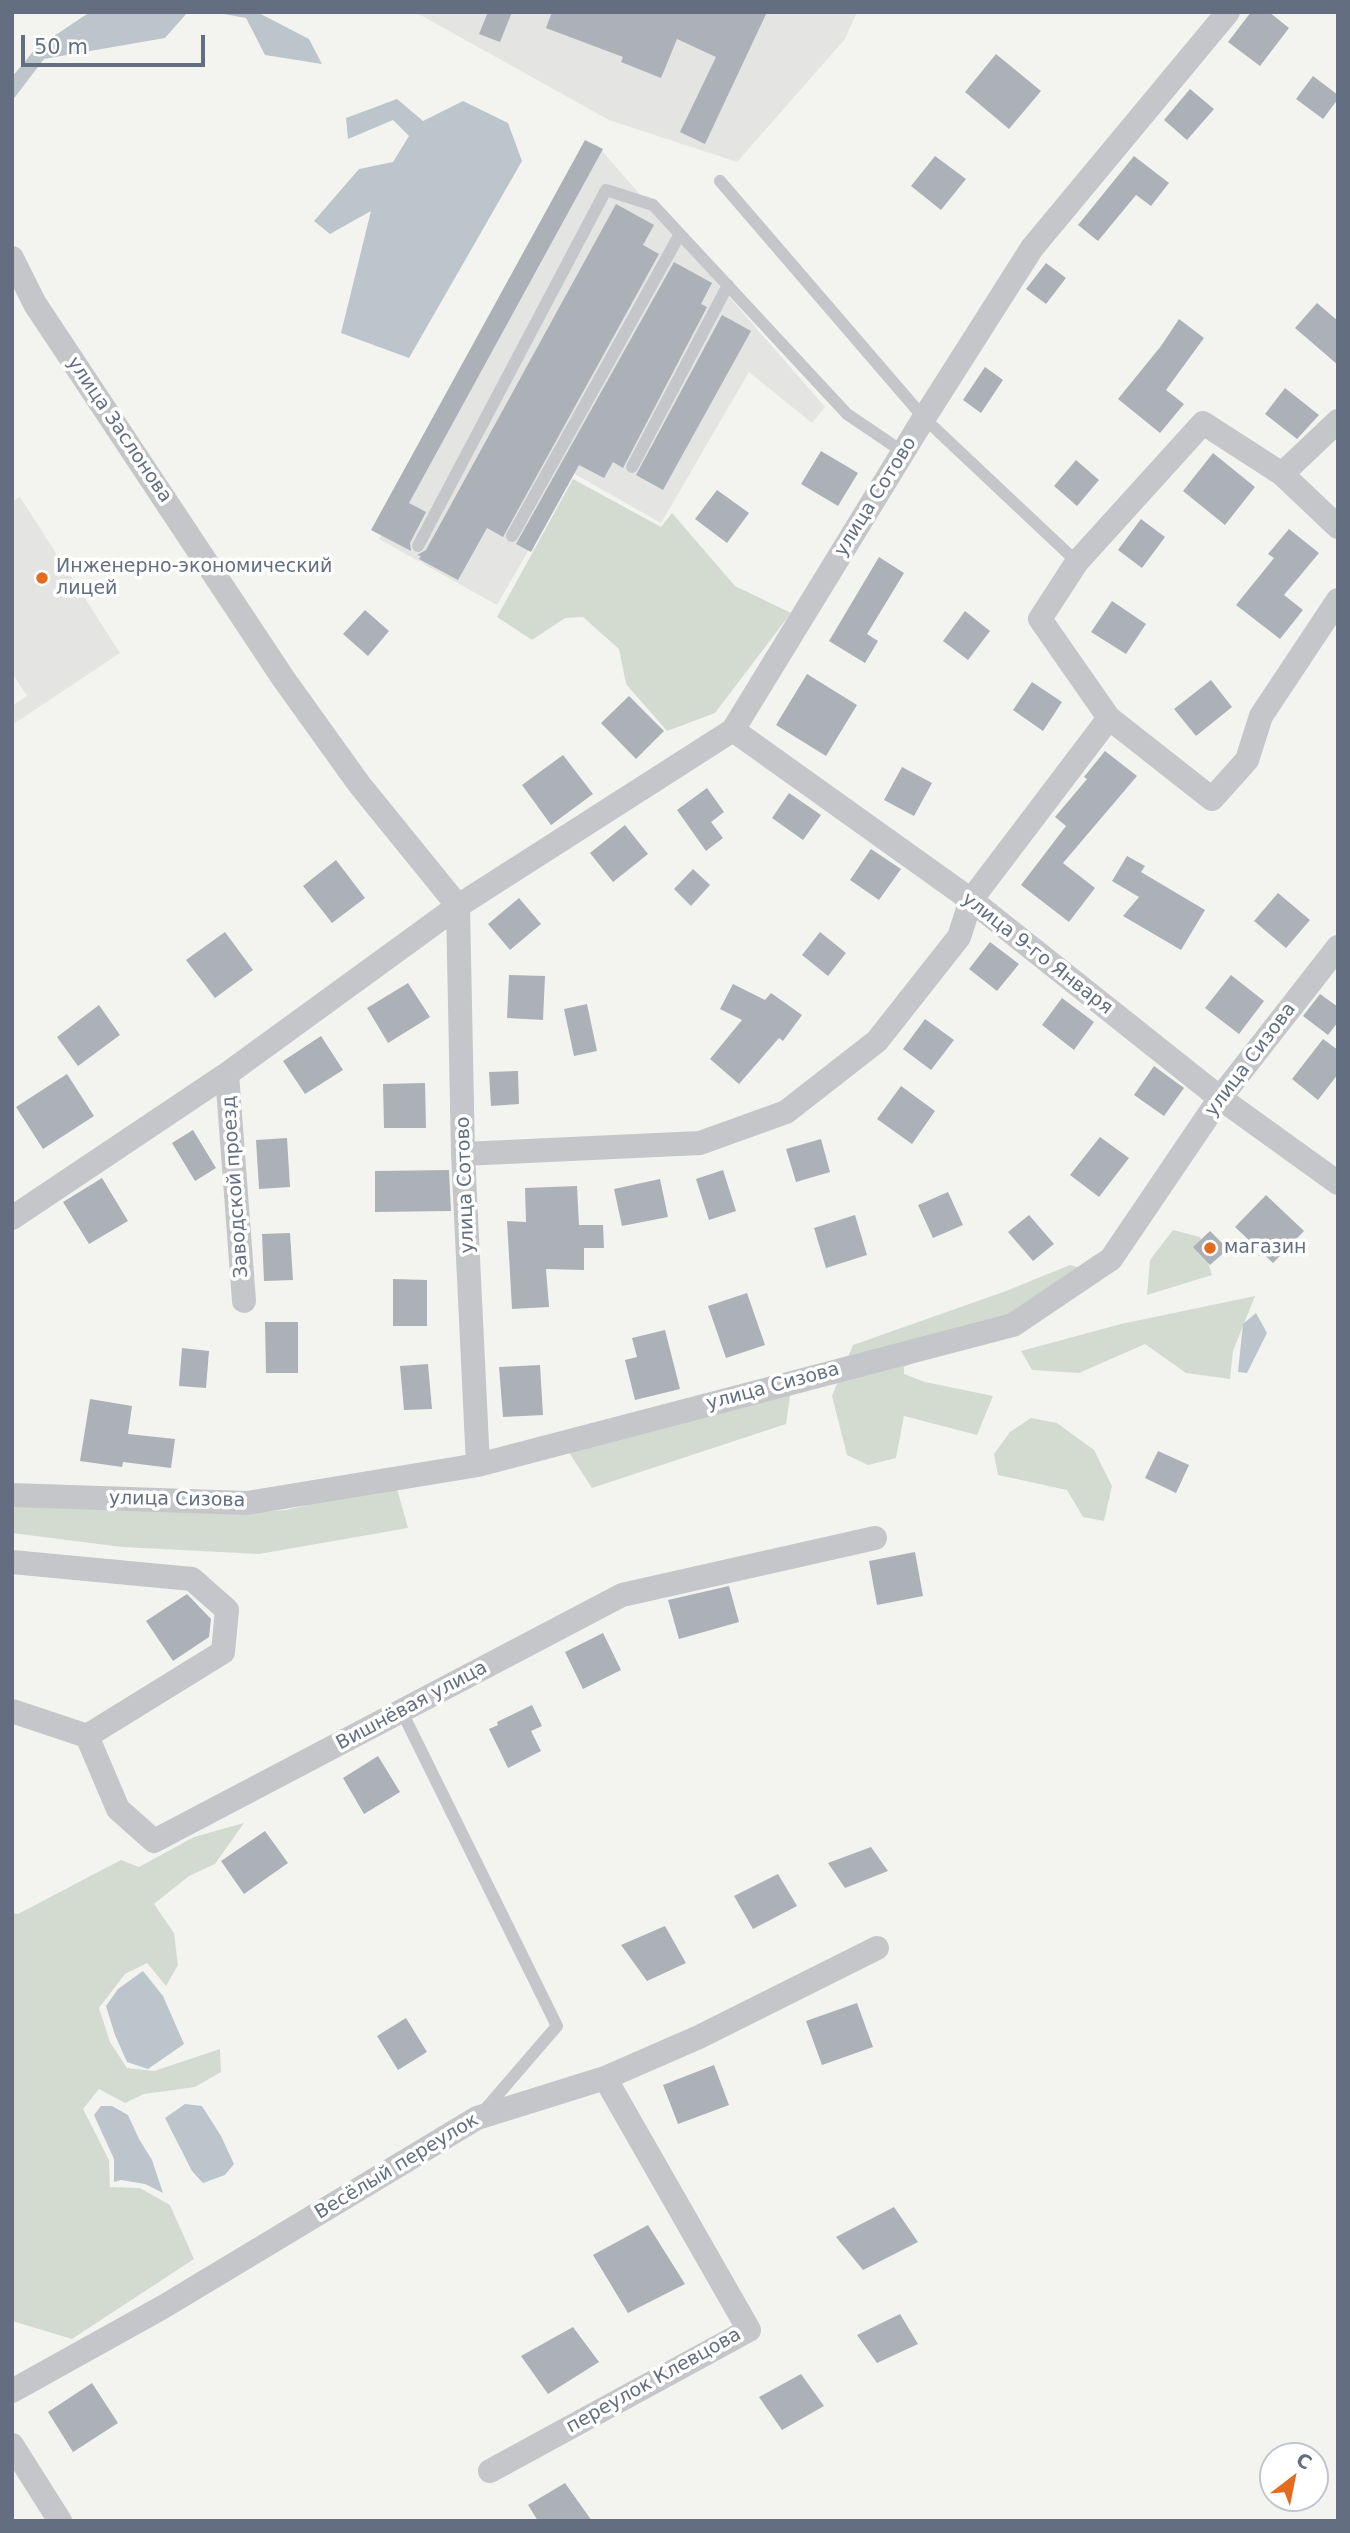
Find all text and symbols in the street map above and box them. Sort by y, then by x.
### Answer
scale bar [24,21,208,65]
text: 50 m [34,35,88,59]
street label: улица Заслонова [62,353,176,507]
street label: улица Сотово [830,433,922,561]
place label: Инженерно-экономический лицей [56,556,332,600]
marker: Инженерно-экономический лицей [34,570,50,586]
street label: улица 9-го Января [957,888,1117,1020]
street label: улица Сизова [1201,999,1301,1121]
street label: Заводской проезд [218,1095,254,1279]
street label: улица Сотово [452,1116,480,1254]
place label: магазин [1224,1237,1306,1259]
marker: магазин [1202,1240,1218,1256]
street label: улица Сизова [704,1358,842,1416]
street label: улица Сизова [109,1487,245,1513]
street label: Вишнёвая улица [333,1657,491,1755]
street label: Весёлый переулок [311,2109,483,2225]
street label: переулок Клевцова [563,2323,745,2439]
north arrow [1259,2442,1329,2512]
text: С [1292,2448,1316,2474]

